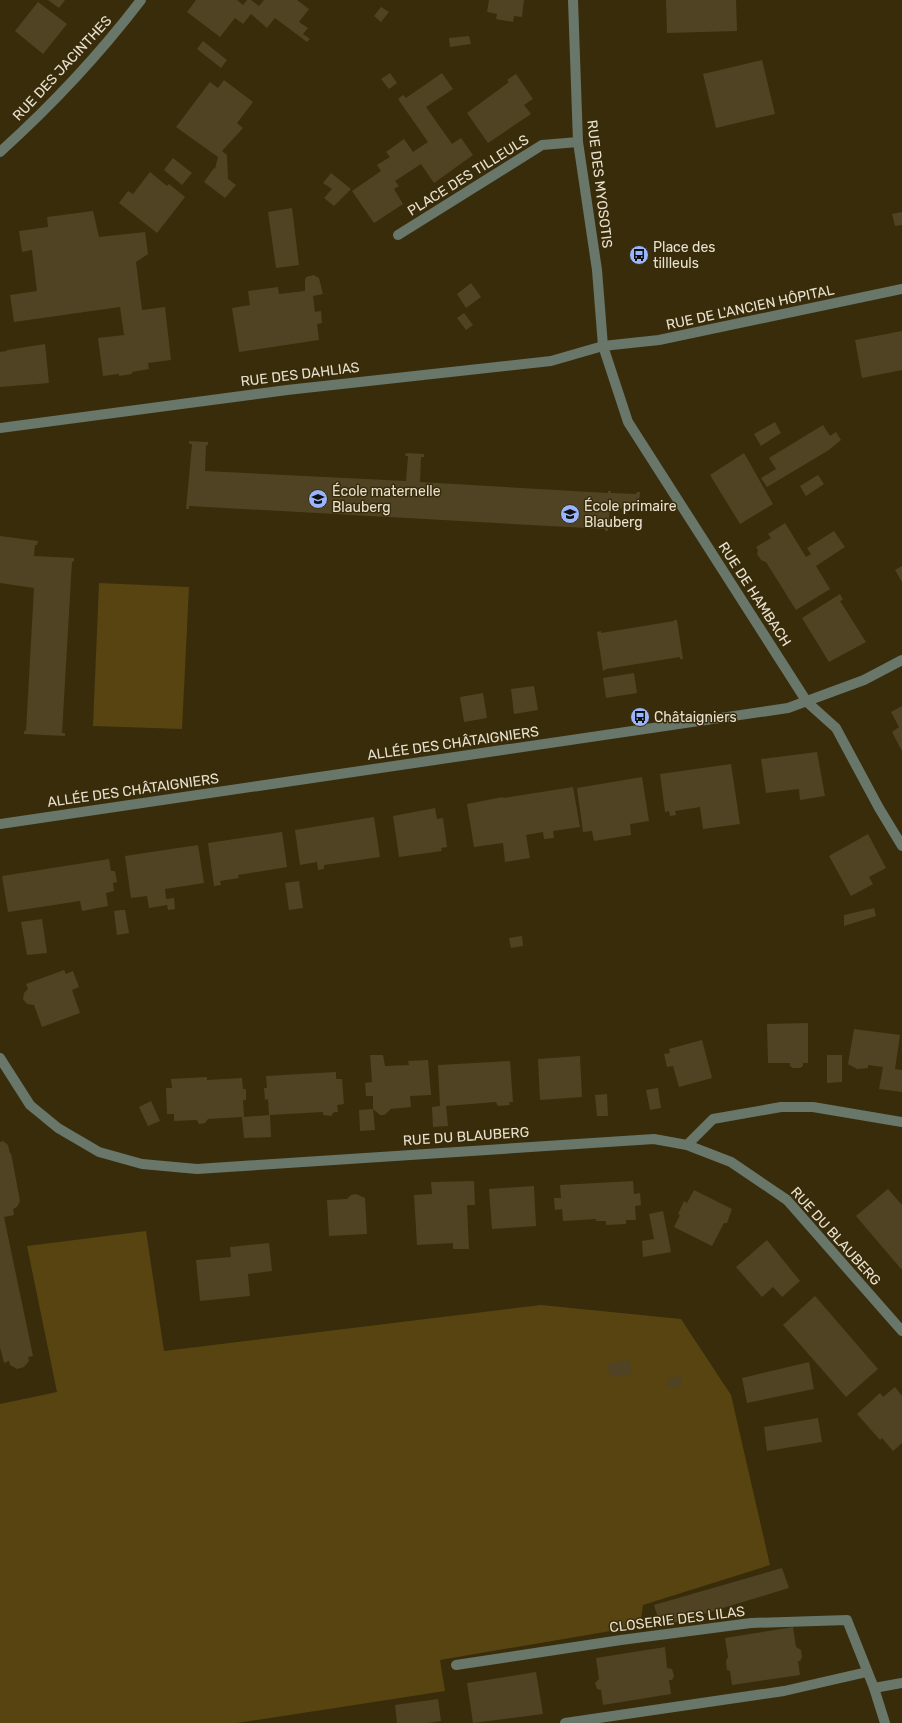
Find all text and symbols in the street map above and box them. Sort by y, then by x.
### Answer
street label: RUE DES JACINTHES [9,12,116,124]
street label: RUE DES MYOSOTIS [583,119,616,249]
street label: PLACE DES TILLEULS [404,131,532,220]
place label: Place des tillleuls [653,239,715,272]
bus stop icon: Place des tillleuls [628,244,650,266]
street label: RUE DE L'ANCIEN HÔPITAL [664,280,836,334]
street label: RUE DES DAHLIAS [240,359,361,390]
place label: École maternelle Blauberg [332,482,441,516]
school or university icon: École maternelle Blauberg [307,488,329,510]
place label: École primaire Blauberg [584,497,677,531]
school or university icon: École primaire Blauberg [559,503,581,525]
street label: RUE DE HAMBACH [715,539,795,650]
bus stop icon: Châtaigniers [629,706,651,728]
place label: Châtaigniers [654,709,737,726]
street label: ALLÉE DES CHÂTAIGNIERS [366,722,540,764]
street label: ALLÉE DES CHÂTAIGNIERS [46,769,220,811]
street label: RUE DU BLAUBERG [402,1124,530,1149]
street label: RUE DU BLAUBERG [787,1184,884,1289]
street label: CLOSERIE DES LILAS [608,1603,746,1636]

